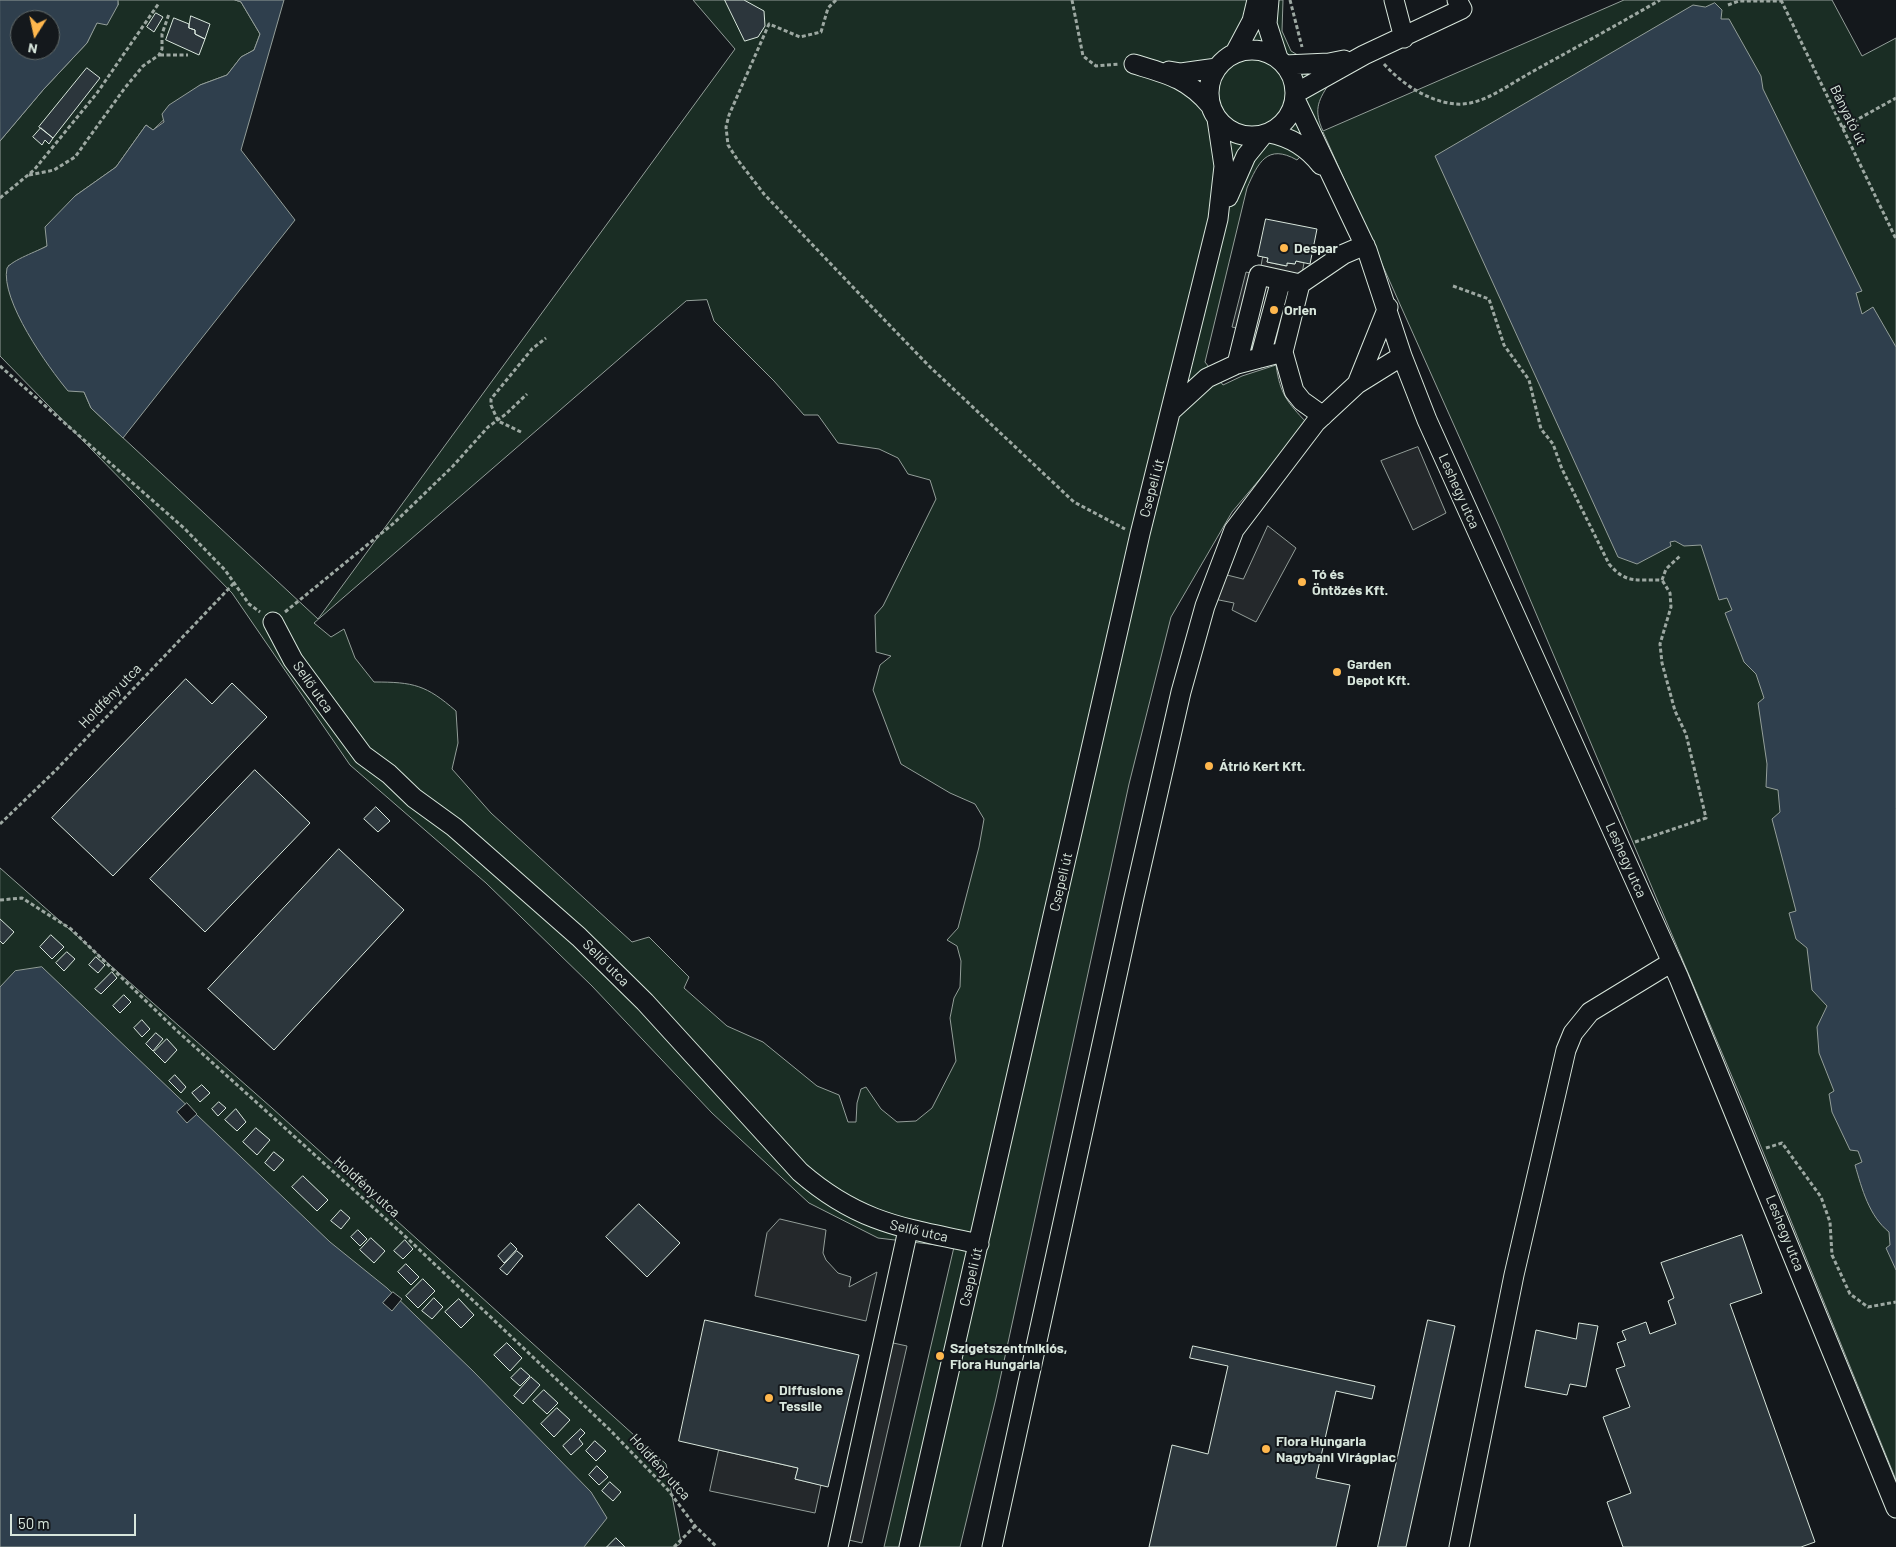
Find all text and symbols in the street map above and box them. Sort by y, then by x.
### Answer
north arrow [10,10,60,60]
text: N [26,40,39,58]
street label: Bányató út [1826,82,1870,148]
place label: Despar [1294,240,1338,256]
marker: Despar [1278,242,1290,254]
place label: Orlen [1284,302,1317,318]
marker: Orlen [1268,304,1280,316]
street label: Leshegy utca [1435,451,1483,531]
street label: Csepeli út [1136,457,1168,519]
place label: Tó és Öntözés Kft. [1312,566,1388,598]
marker: Tó és Öntözés Kft. [1296,576,1308,588]
place label: Garden Depot Kft. [1347,656,1410,689]
street label: Sellő utca [289,658,337,716]
street label: Holdfény utca [75,660,145,732]
marker: Garden Depot Kft. [1331,666,1343,678]
place label: Átrió Kert Kft. [1219,758,1305,774]
marker: Átrió Kert Kft. [1203,760,1215,772]
street label: Leshegy utca [1602,820,1650,900]
street label: Csepeli út [1046,851,1076,913]
street label: Sellő utca [579,936,633,990]
street label: Holdfény utca [331,1153,403,1221]
street label: Leshegy utca [1762,1193,1808,1273]
street label: Sellő utca [888,1216,950,1246]
street label: Csepeli út [956,1246,986,1308]
place label: Szigetszentmiklós, Flora Hungaria [950,1340,1068,1372]
marker: Szigetszentmiklós, Flora Hungaria [934,1350,946,1362]
place label: Diffusione Tessile [779,1382,843,1414]
marker: Diffusione Tessile [763,1392,775,1404]
street label: Holdfény utca [626,1431,694,1503]
place label: Flora Hungaria Nagybani Virágpiac [1276,1433,1396,1465]
marker: Flora Hungaria Nagybani Virágpiac [1260,1443,1272,1455]
scale bar [12,1504,139,1536]
text: 50 m [18,1514,50,1532]

